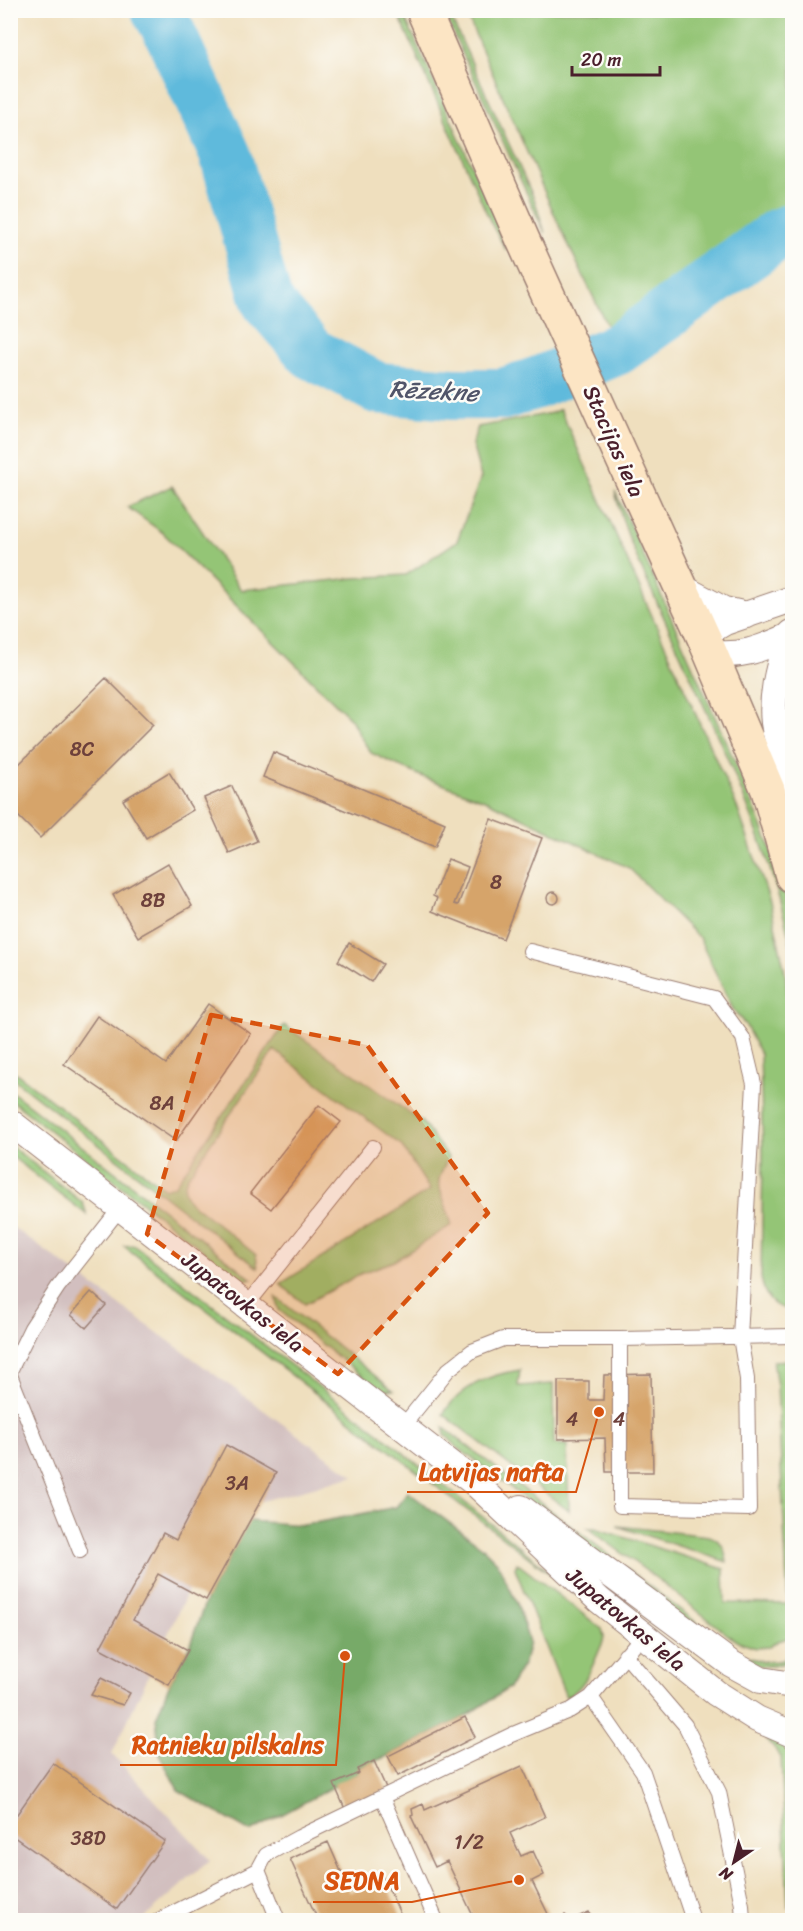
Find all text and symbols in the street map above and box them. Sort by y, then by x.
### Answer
scale bar [572,39,660,77]
text: 20 m [581,44,621,76]
water label: Rēzekne [389,368,482,414]
street label: Stacijas iela [572,378,656,504]
house number: 8C [70,732,95,767]
house number: 8 [490,865,502,900]
house number: 8B [141,883,166,918]
house number: 8A [149,1086,175,1121]
street label: Jupatovkas iela [172,1240,313,1363]
house number: 4 [566,1402,578,1437]
house number: 4 [613,1402,625,1437]
callout: Latvijas nafta [407,1450,576,1492]
text: Latvijas nafta [418,1451,564,1493]
house number: 3A [225,1466,249,1501]
street label: Jupatovkas iela [556,1556,695,1682]
callout: Ratnieku pilskalns [120,1723,336,1765]
text: Ratnieku pilskalns [131,1724,325,1766]
house number: 38D [71,1821,106,1856]
house number: 1/2 [454,1825,484,1860]
north arrow [704,1832,764,1892]
text: N [712,1858,739,1890]
callout: SEDNA [313,1860,412,1902]
text: SEDNA [323,1860,400,1902]

